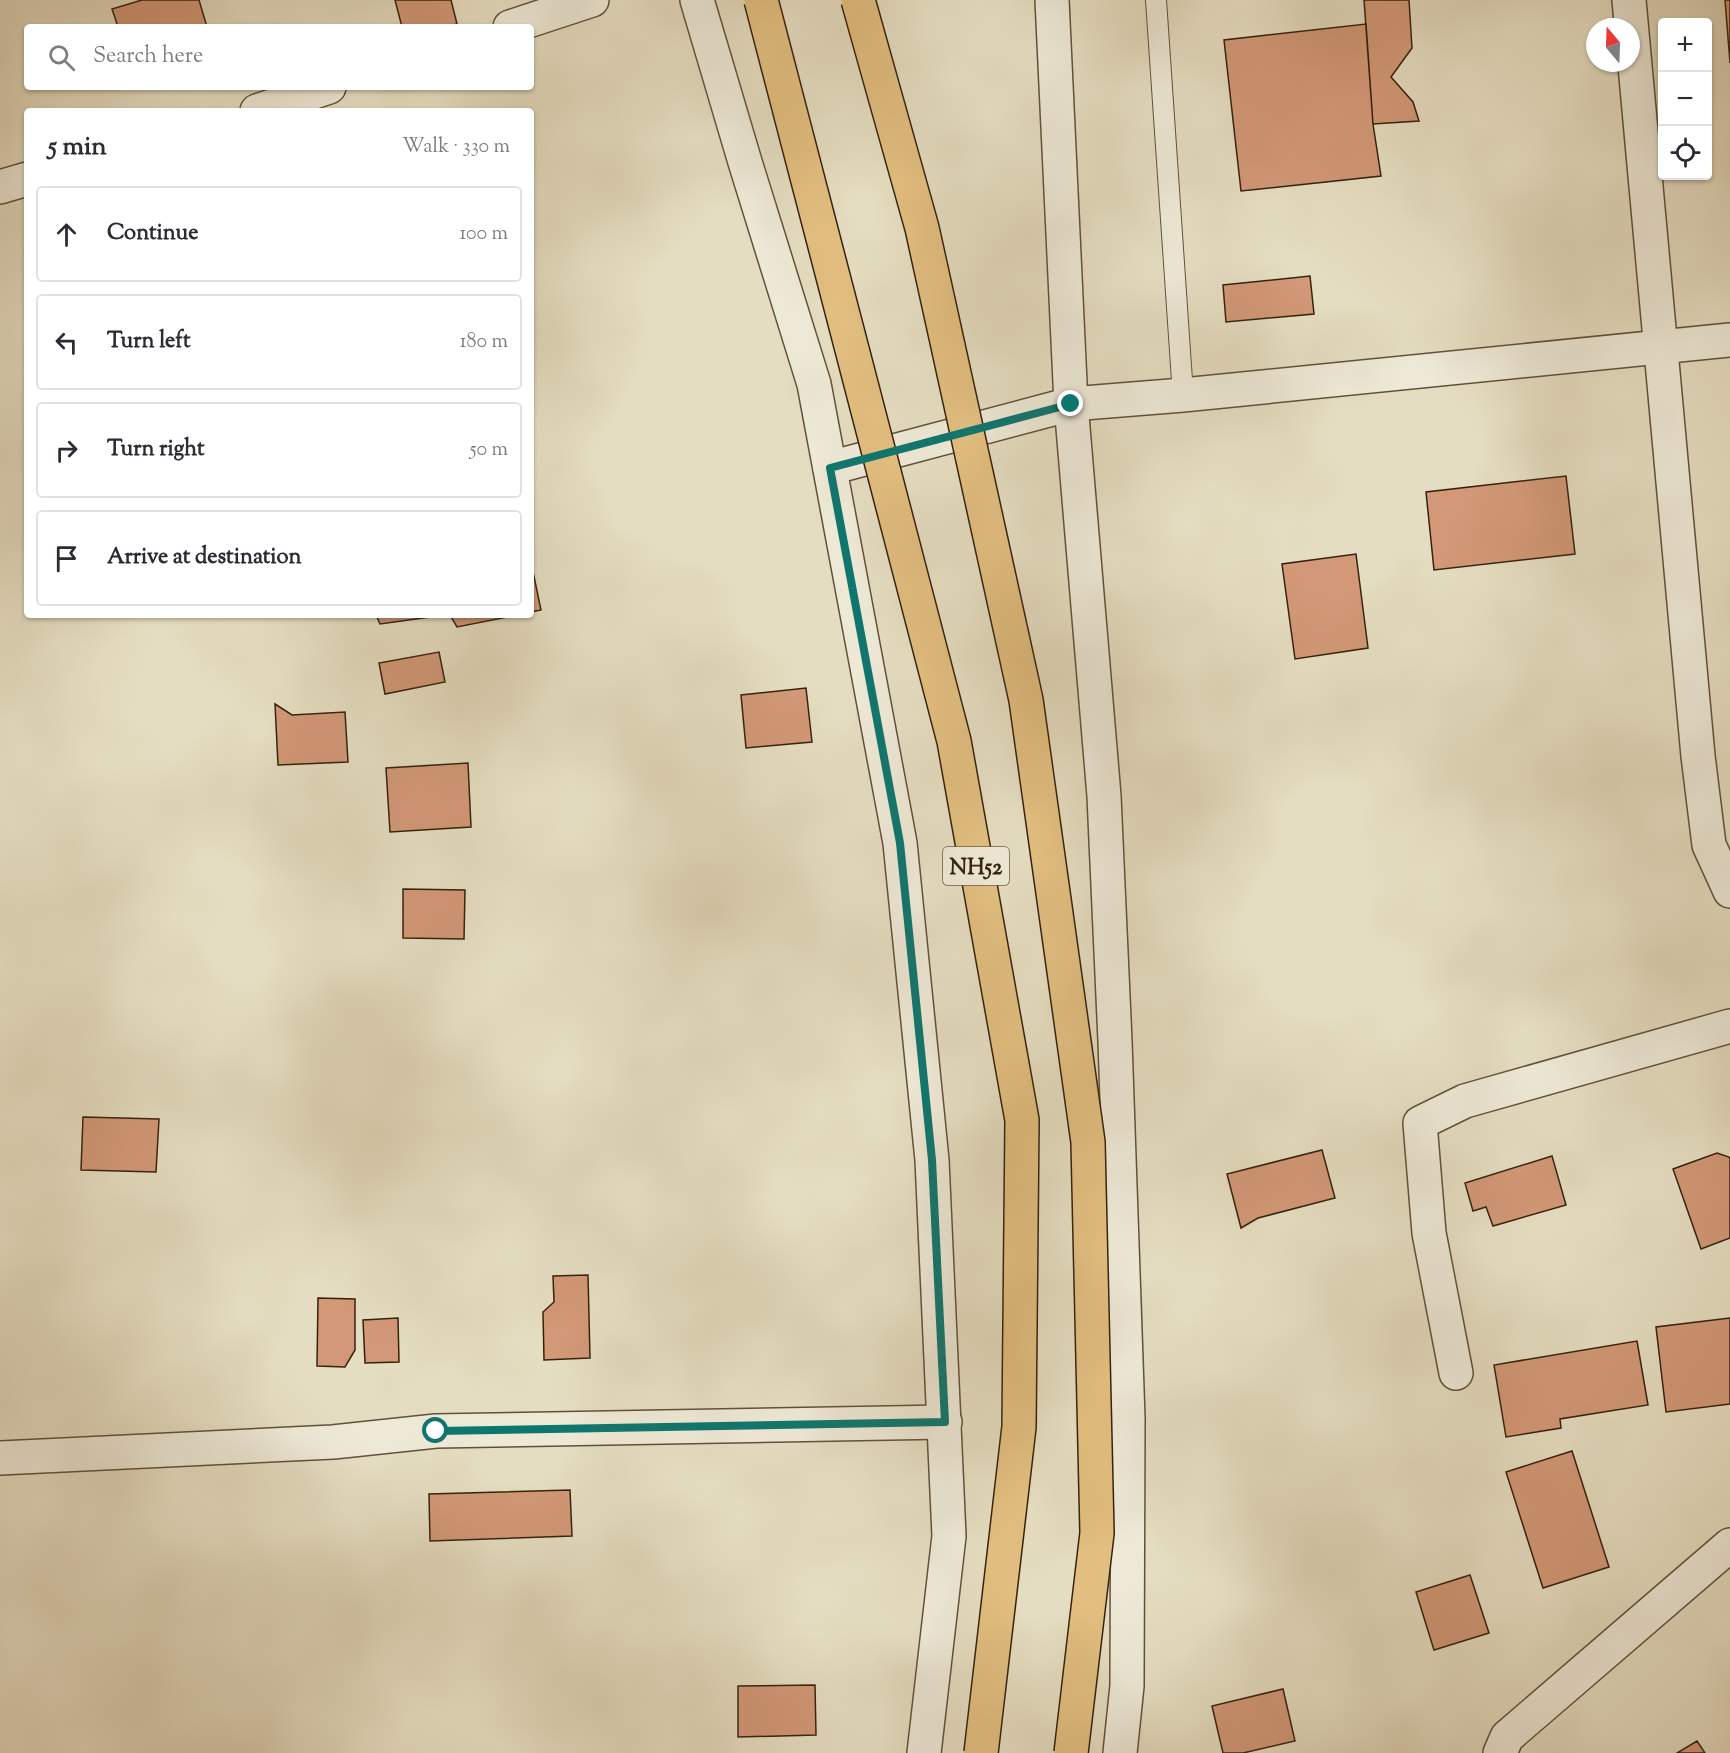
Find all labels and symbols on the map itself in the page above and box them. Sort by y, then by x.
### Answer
north arrow [1586,18,1640,72]
route end [1057,390,1083,416]
road number: NH52 [943,847,1009,885]
route start [422,1417,448,1443]

